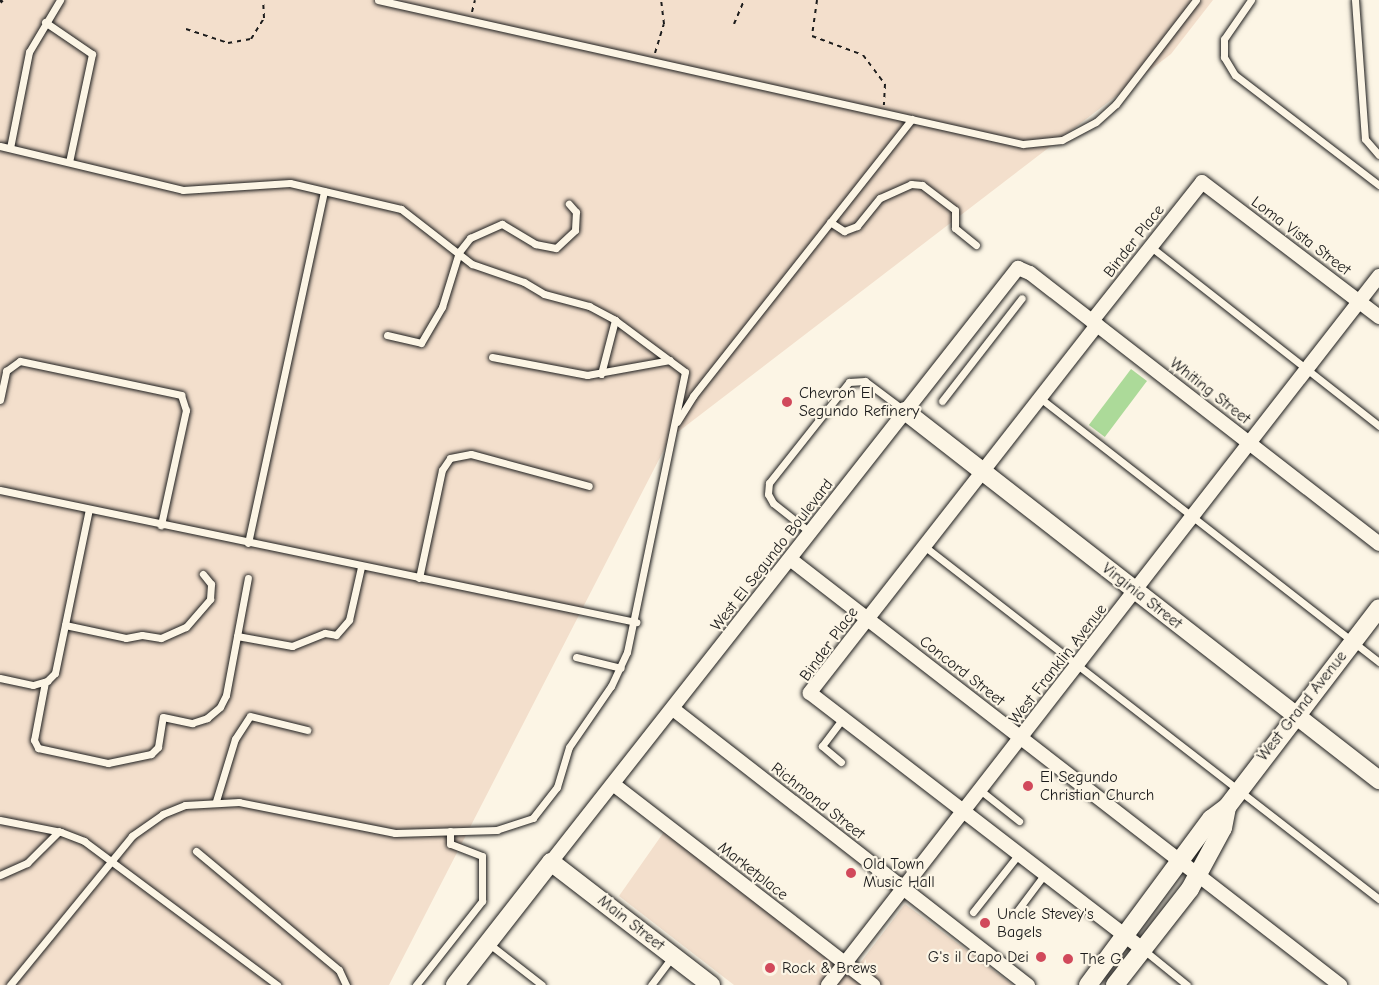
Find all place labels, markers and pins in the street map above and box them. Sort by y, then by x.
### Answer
place label: Chevron El Segundo Refinery [799,383,919,421]
marker: Chevron El Segundo Refinery [780,395,794,409]
place label: El Segundo Christian Church [1040,767,1154,805]
marker: El Segundo Christian Church [1021,779,1035,793]
place label: Old Town Music Hall [863,854,935,892]
marker: Old Town Music Hall [844,866,858,880]
place label: Uncle Stevey's Bagels [997,904,1094,942]
marker: Uncle Stevey's Bagels [978,916,992,930]
place label: G's il Capo Dei [928,947,1029,967]
place label: The G [1080,949,1122,969]
marker: G's il Capo Dei [1034,950,1048,964]
marker: The G [1061,952,1075,966]
place label: Rock & Brews [782,958,876,978]
marker: Rock & Brews [763,961,777,975]

